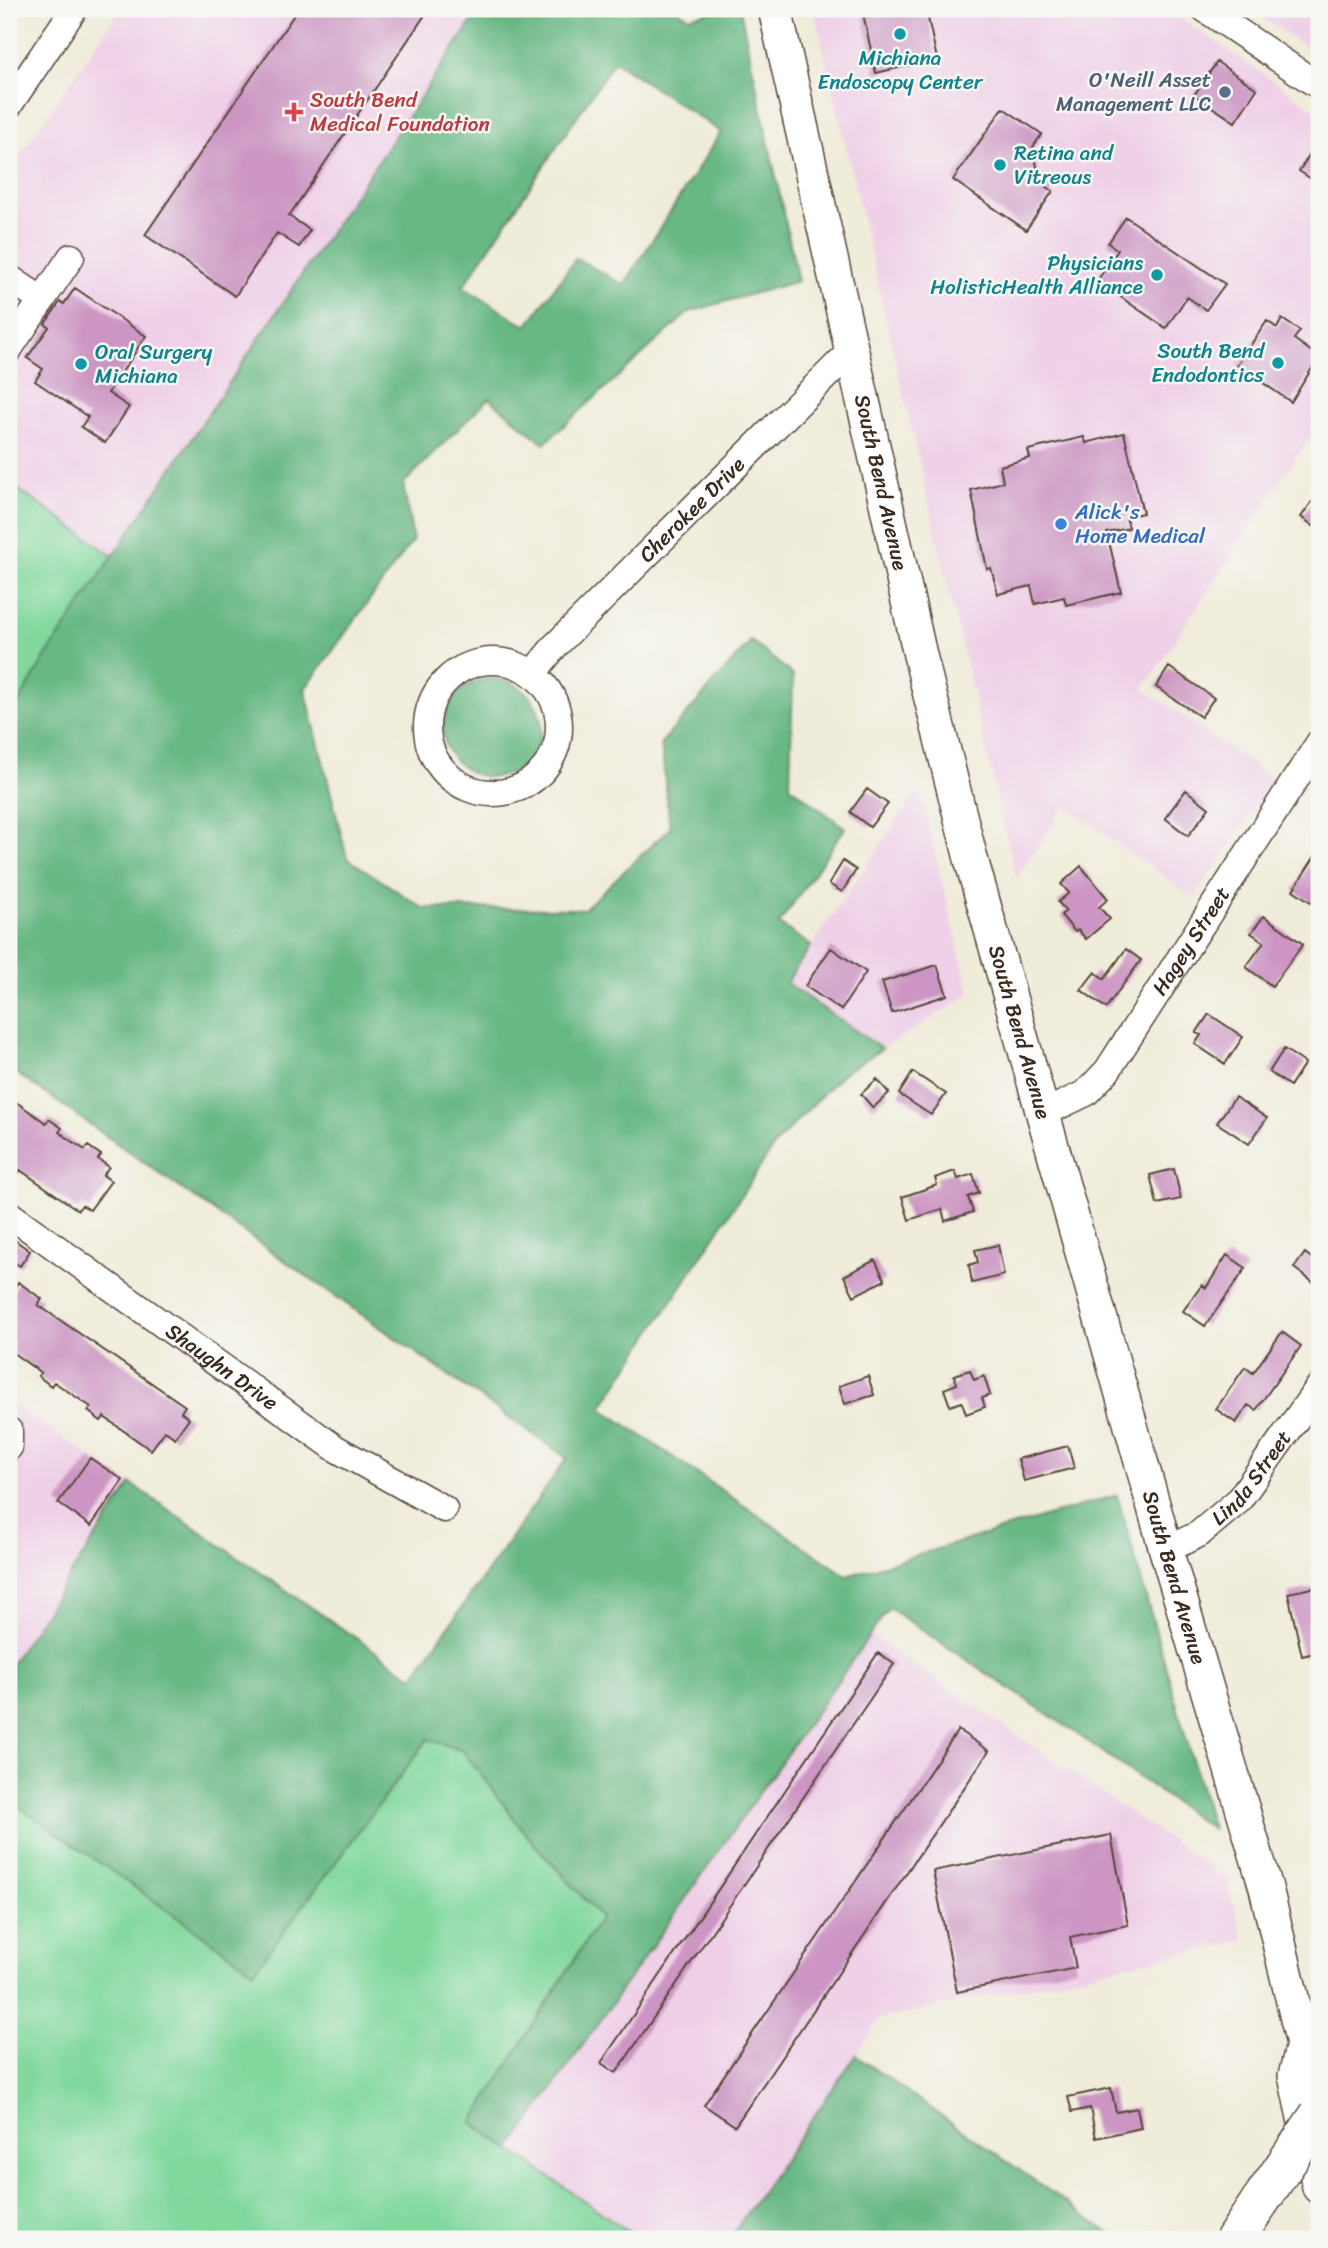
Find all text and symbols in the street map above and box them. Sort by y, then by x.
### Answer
marker: Michiana Endoscopy Center [892,26,908,42]
place label: Michiana Endoscopy Center [818,39,984,101]
place label: O'Neill Asset Management LLC [1056,61,1211,123]
place label: South Bend Medical Foundation [310,81,490,143]
marker: O'Neill Asset Management LLC [1217,84,1233,100]
marker: South Bend Medical Foundation [284,102,304,122]
place label: Retina and Vitreous [1014,134,1115,196]
marker: Retina and Vitreous [992,157,1008,173]
place label: Physicians HolisticHealth Alliance [930,244,1143,306]
marker: Physicians HolisticHealth Alliance [1149,267,1165,283]
place label: South Bend Endodontics [1151,332,1266,394]
place label: Oral Surgery Michiana [95,333,213,395]
marker: South Bend Endodontics [1270,355,1286,371]
marker: Oral Surgery Michiana [73,356,89,372]
street label: South Bend Avenue [843,390,919,574]
street label: Cherokee Drive [629,447,754,572]
place label: Alick's Home Medical [1074,493,1206,555]
marker: Alick's Home Medical [1053,516,1069,532]
street label: Hagey Street [1142,879,1241,1003]
street label: South Bend Avenue [977,940,1062,1123]
street label: Shaughn Drive [157,1313,287,1421]
street label: Linda Street [1202,1422,1302,1535]
street label: South Bend Avenue [1131,1486,1218,1669]

